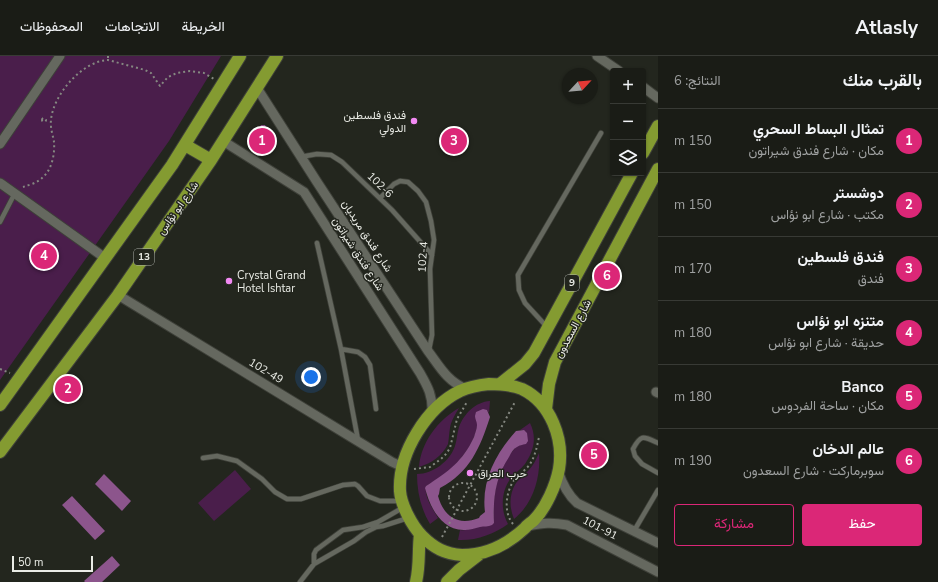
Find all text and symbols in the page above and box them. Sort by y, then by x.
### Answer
text: Atlasly [855,15,918,41]
text: المحفوظات [20,17,83,36]
text: الاتجاهات [105,17,159,36]
text: الخريطة [181,17,225,36]
north arrow [562,68,598,104]
map controls [610,68,646,176]
button: + [610,68,646,104]
text: بالقرب منك [843,69,922,92]
text: النتائج: 6 [674,72,721,90]
button: − [610,104,646,140]
place label: فندق فلسطين الدولي [343,108,406,138]
marker: فندق فلسطين الدولي [409,116,419,126]
text: تمثال البساط السحري [753,119,884,139]
pin: 1 [249,126,275,156]
pin: 3 [441,126,467,156]
text: 150 m [674,132,712,150]
text: 1 [905,132,913,150]
button: layers [610,140,646,176]
text: مكان · شارع فندق شيراتون [748,142,884,160]
street label: 102-6 [364,169,397,201]
street label: شارع ابو نؤاس [154,178,202,238]
text: دوشستر [834,183,884,203]
text: 150 m [674,196,712,214]
text: 2 [905,196,913,214]
street label: شارع فندق مريديان [338,197,396,275]
text: مكتب · شارع ابو نؤاس [771,206,884,224]
street label: شارع فندق شيراتون [329,214,388,294]
pin: 4 [31,241,57,271]
street label: 102-4 [414,241,432,273]
text: فندق فلسطين [798,247,884,267]
road number: 13 [134,249,154,265]
text: 170 m [674,260,712,278]
text: 3 [905,260,913,278]
pin: 6 [594,261,620,291]
place label: Crystal Grand Hotel Ishtar [237,268,306,296]
text: فندق [858,270,884,288]
road number: 9 [565,275,579,291]
marker: Crystal Grand Hotel Ishtar [224,276,234,286]
street label: شارع السعدون [551,297,595,361]
text: متنزه ابو نؤاس [797,311,884,331]
text: 180 m [674,324,712,342]
text: 4 [905,324,913,342]
text: حديقة · شارع ابو نؤاس [768,334,884,352]
street label: 102-49 [246,355,286,387]
your location [301,367,321,387]
pin: 2 [55,374,81,404]
text: Banco [841,377,884,397]
text: 180 m [674,388,712,406]
text: 5 [905,388,913,406]
text: مكان · ساحة الفردوس [772,397,884,415]
text: عالم الدخان [812,439,884,459]
pin: 5 [581,440,607,470]
text: 190 m [674,452,712,470]
text: 6 [905,452,913,470]
text: سوبرماركت · شارع السعدون [743,462,884,480]
place label: حرب العراق [478,466,527,481]
marker: حرب العراق [465,468,475,478]
button: مشاركة [674,504,794,546]
button: حفظ [802,504,922,546]
street label: 101-91 [580,513,620,543]
scale bar [12,554,93,573]
text: 50 m [18,555,43,570]

